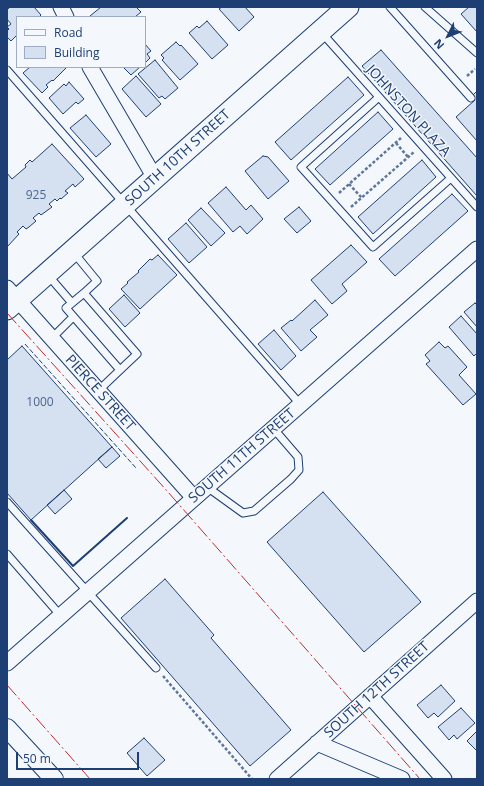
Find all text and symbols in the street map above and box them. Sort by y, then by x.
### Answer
legend [16,16,146,68]
north arrow [428,16,468,56]
text: Road [54,24,83,41]
text: N [430,36,447,53]
text: Building [54,44,99,61]
street label: JOHNSTON PLAZA [362,62,454,160]
street label: SOUTH 10TH STREET [122,106,234,210]
house number: 925 [26,189,46,203]
street label: PIERCE STREET [62,352,138,434]
house number: 1000 [26,396,54,410]
street label: SOUTH 11TH STREET [185,405,299,507]
street label: SOUTH 12TH STREET [321,638,433,742]
scale bar [18,744,141,770]
text: 50 m [23,750,51,767]

